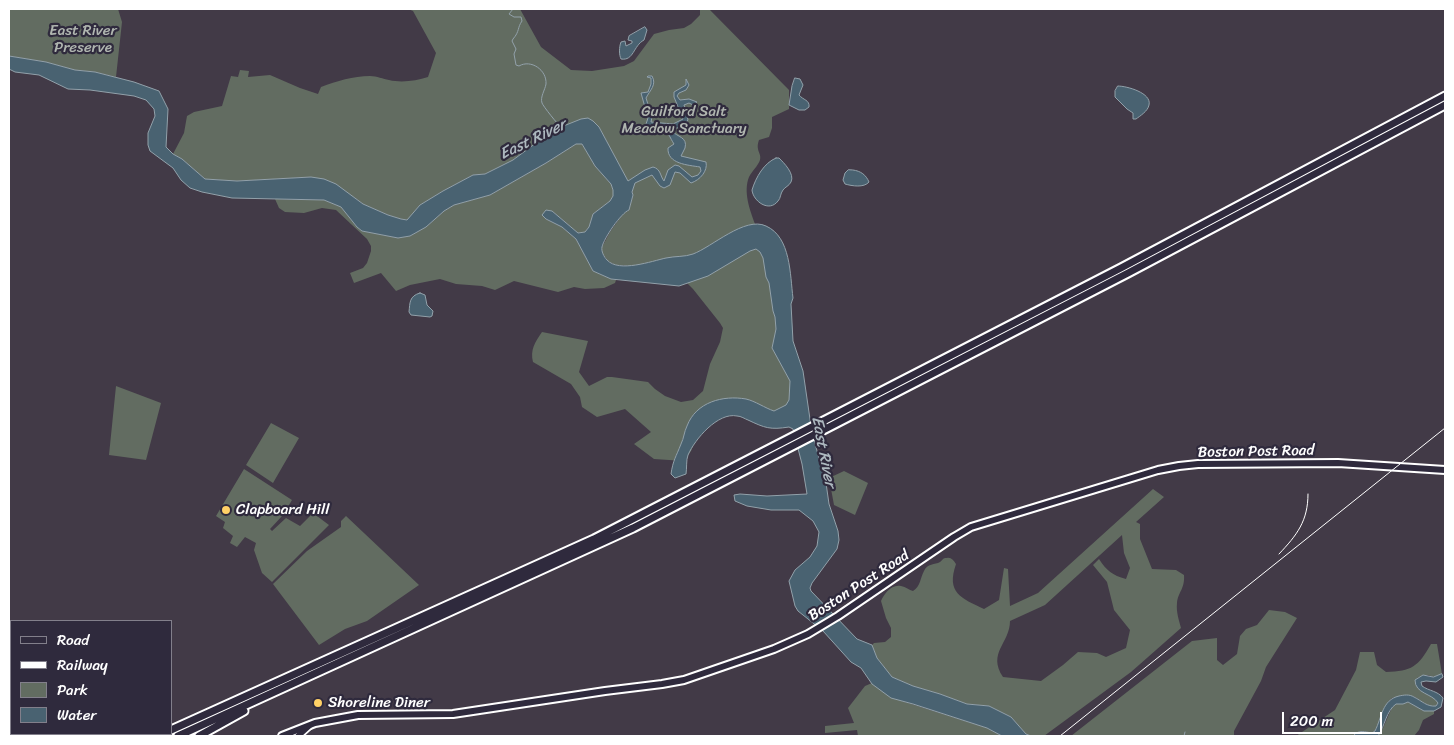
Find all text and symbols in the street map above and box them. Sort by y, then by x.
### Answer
park label: East River Preserve [49,22,117,57]
park label: Guilford Salt Meadow Sanctuary [621,103,747,138]
water label: East River [497,116,569,164]
water label: East River [807,415,839,489]
street label: Boston Post Road [1198,442,1314,462]
place label: Clapboard Hill [236,501,330,519]
marker: Clapboard Hill [220,504,232,516]
street label: Boston Post Road [805,547,913,625]
legend [10,620,172,735]
text: Road [57,627,89,653]
text: Railway [57,652,108,678]
text: Park [57,677,88,703]
place label: Shoreline Diner [328,694,430,712]
marker: Shoreline Diner [312,697,324,709]
text: Water [57,702,97,728]
scale bar [1284,702,1384,734]
text: 200 m [1290,708,1333,734]

